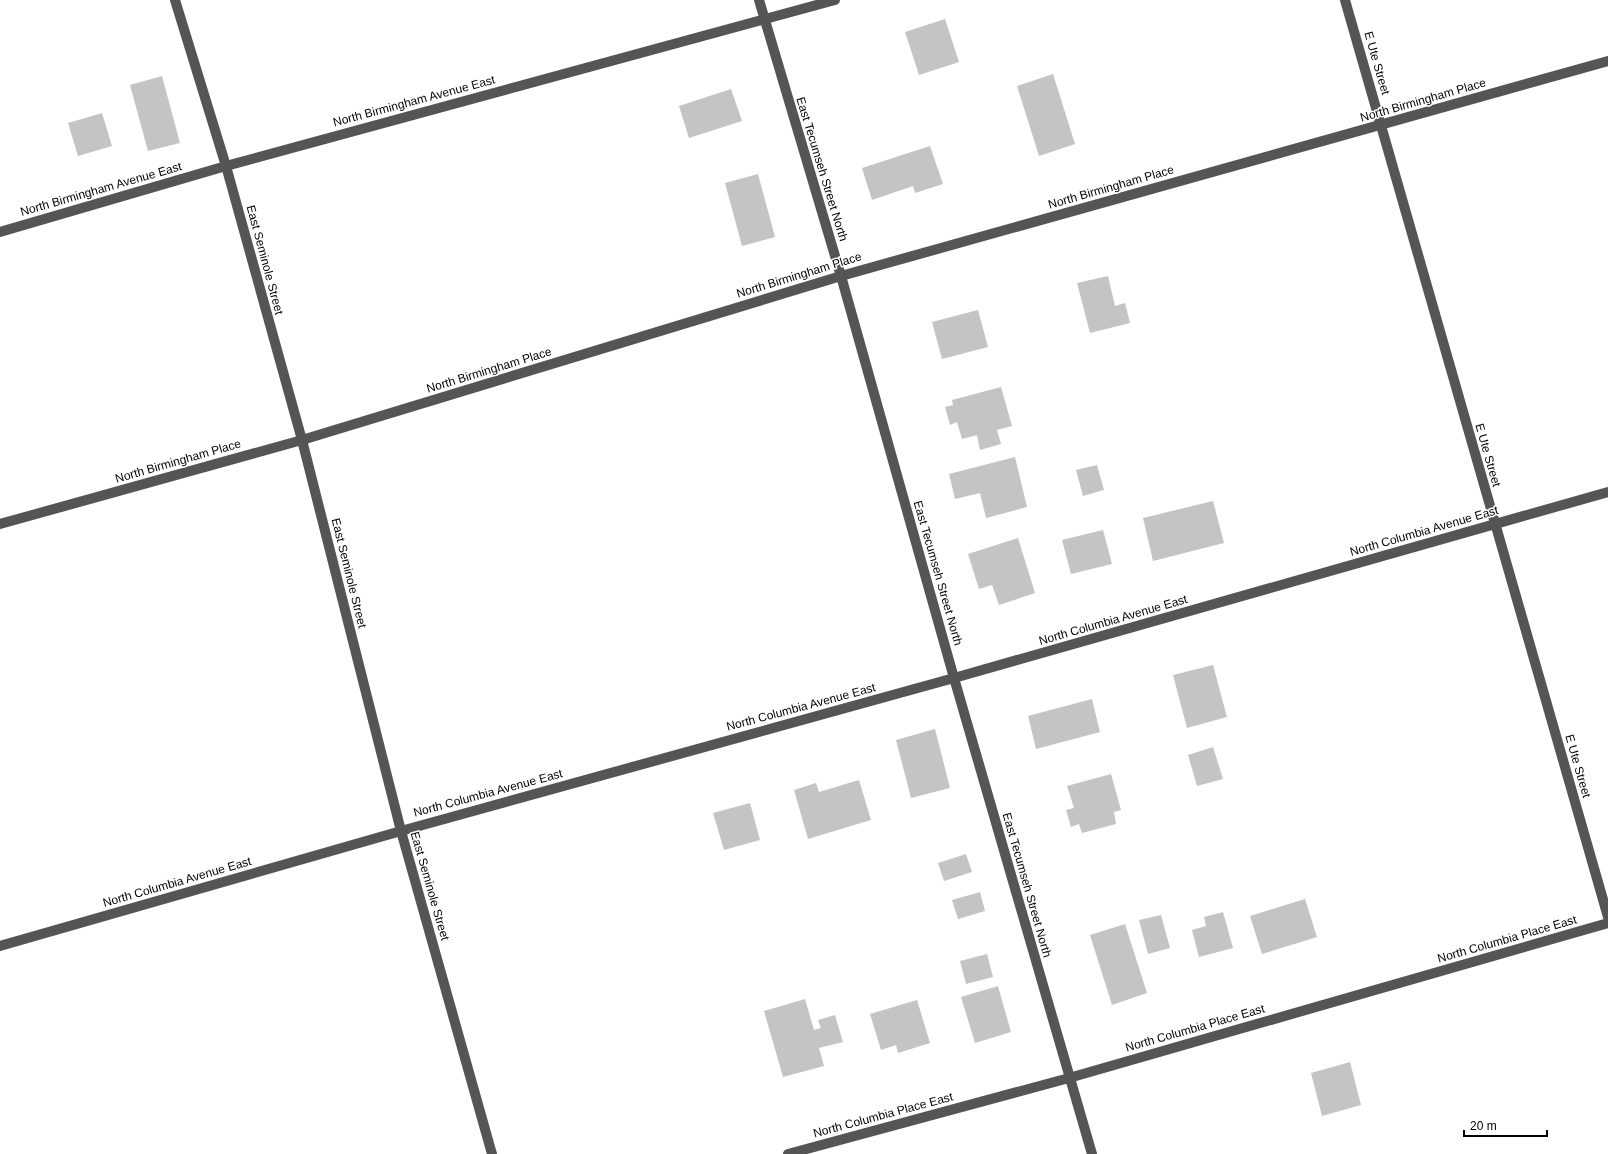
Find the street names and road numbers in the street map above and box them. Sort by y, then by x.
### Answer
street label: E Ute Street [1361,30,1393,97]
street label: North Birmingham Avenue East [331,72,497,129]
street label: North Birmingham Place [1359,75,1488,125]
street label: East Tecumseh Street North [793,95,851,243]
street label: North Birmingham Avenue East [19,159,184,219]
street label: North Birmingham Place [1047,162,1176,212]
street label: East Seminole Street [244,204,287,317]
street label: North Birmingham Place [735,249,864,301]
street label: North Birmingham Place [425,344,554,396]
street label: E Ute Street [1472,422,1504,489]
street label: North Birmingham Place [114,436,243,486]
street label: East Tecumseh Street North [911,499,965,647]
street label: North Columbia Avenue East [1348,503,1501,559]
street label: East Seminole Street [329,517,370,630]
street label: North Columbia Avenue East [1037,592,1190,648]
street label: North Columbia Avenue East [725,680,878,734]
street label: E Ute Street [1562,733,1594,800]
street label: North Columbia Avenue East [412,766,565,820]
street label: East Tecumseh Street North [1000,811,1054,959]
street label: East Seminole Street [408,830,452,943]
street label: North Columbia Avenue East [101,854,254,910]
street label: North Columbia Place East [1436,912,1579,966]
street label: North Columbia Place East [1124,1001,1267,1055]
street label: North Columbia Place East [812,1089,955,1140]

